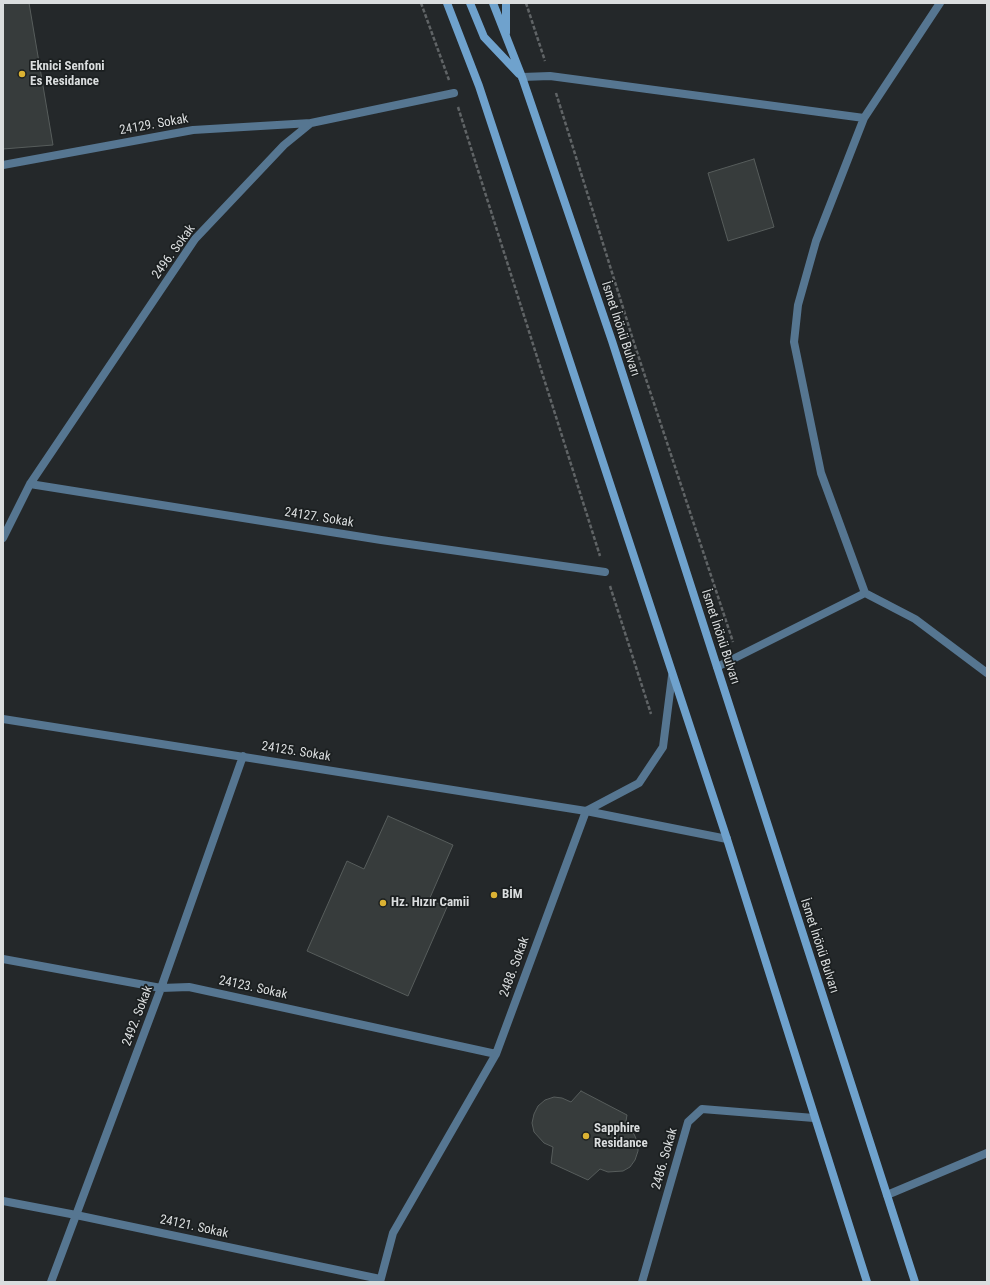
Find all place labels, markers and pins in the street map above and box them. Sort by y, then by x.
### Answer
place label: Eknici Senfoni Es Residance [30,59,105,90]
marker: Eknici Senfoni Es Residance [17,69,27,79]
place label: BİM [502,887,523,903]
marker: BİM [489,890,499,900]
place label: Hz. Hızır Camii [391,895,469,911]
marker: Hz. Hızır Camii [378,898,388,908]
place label: Sapphire Residance [594,1121,648,1152]
marker: Sapphire Residance [581,1131,591,1141]

